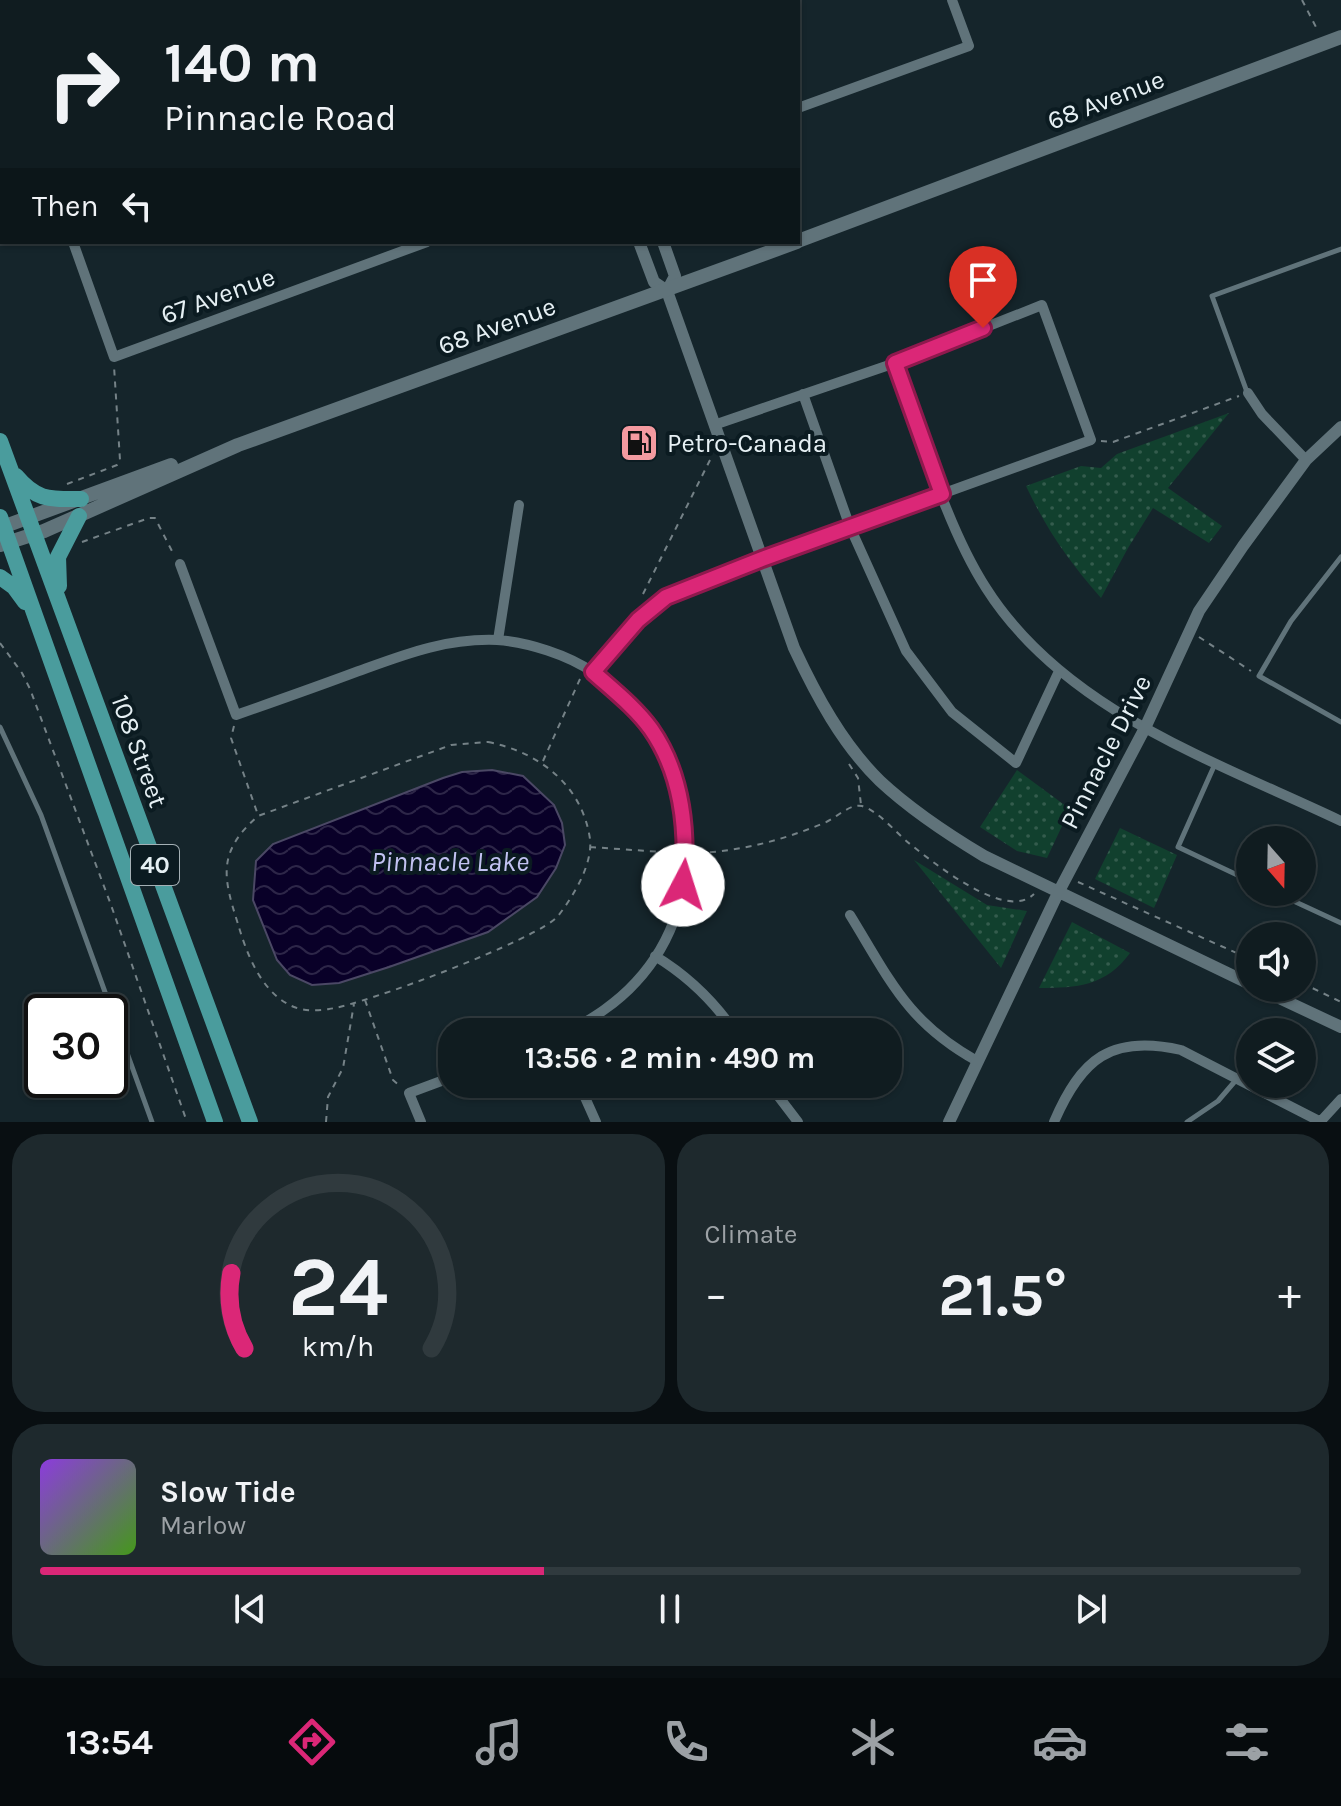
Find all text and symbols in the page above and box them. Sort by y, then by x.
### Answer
text: 140 m [164,30,320,95]
icon: right [32,32,136,136]
street label: 68 Avenue [1043,64,1169,136]
text: Pinnacle Road [164,97,397,139]
icon: left [115,184,159,228]
text: Then [32,188,99,224]
pin [949,246,1017,328]
icon: arrive [961,258,1005,302]
street label: 67 Avenue [157,261,279,331]
street label: 68 Avenue [434,290,560,362]
fuel station icon: Petro-Canada [618,422,660,464]
place label: Petro-Canada [667,428,827,459]
street label: Pinnacle Drive [1054,670,1158,834]
street label: 108 Street [104,690,174,812]
north arrow [1236,826,1316,906]
map controls [1236,826,1316,1098]
position arrow [641,843,725,927]
road number: 40 [131,845,179,885]
water label: Pinnacle Lake [371,845,529,878]
button: sound [1236,922,1316,1002]
speed limit sign: 30 [24,994,128,1098]
button: layers [1236,1018,1316,1098]
text: 13:56 · 2 min · 490 m [525,1040,815,1076]
text: Climate [705,1219,797,1250]
text: 24 [288,1239,388,1336]
text: 21.5° [938,1260,1067,1330]
text: − [705,1269,728,1320]
text: + [1278,1269,1301,1320]
text: km/h [302,1330,374,1363]
text: Slow Tide [160,1474,296,1510]
text: Marlow [160,1510,246,1541]
icon: previous [228,1587,272,1631]
icon: pause [648,1587,692,1631]
icon: next [1069,1587,1113,1631]
icon: directions [284,1714,340,1770]
icon: music [471,1714,527,1770]
icon: phone [658,1714,714,1770]
icon: climate [845,1714,901,1770]
icon: car [1032,1714,1088,1770]
icon: filters [1219,1714,1275,1770]
text: 13:54 [66,1721,153,1763]

